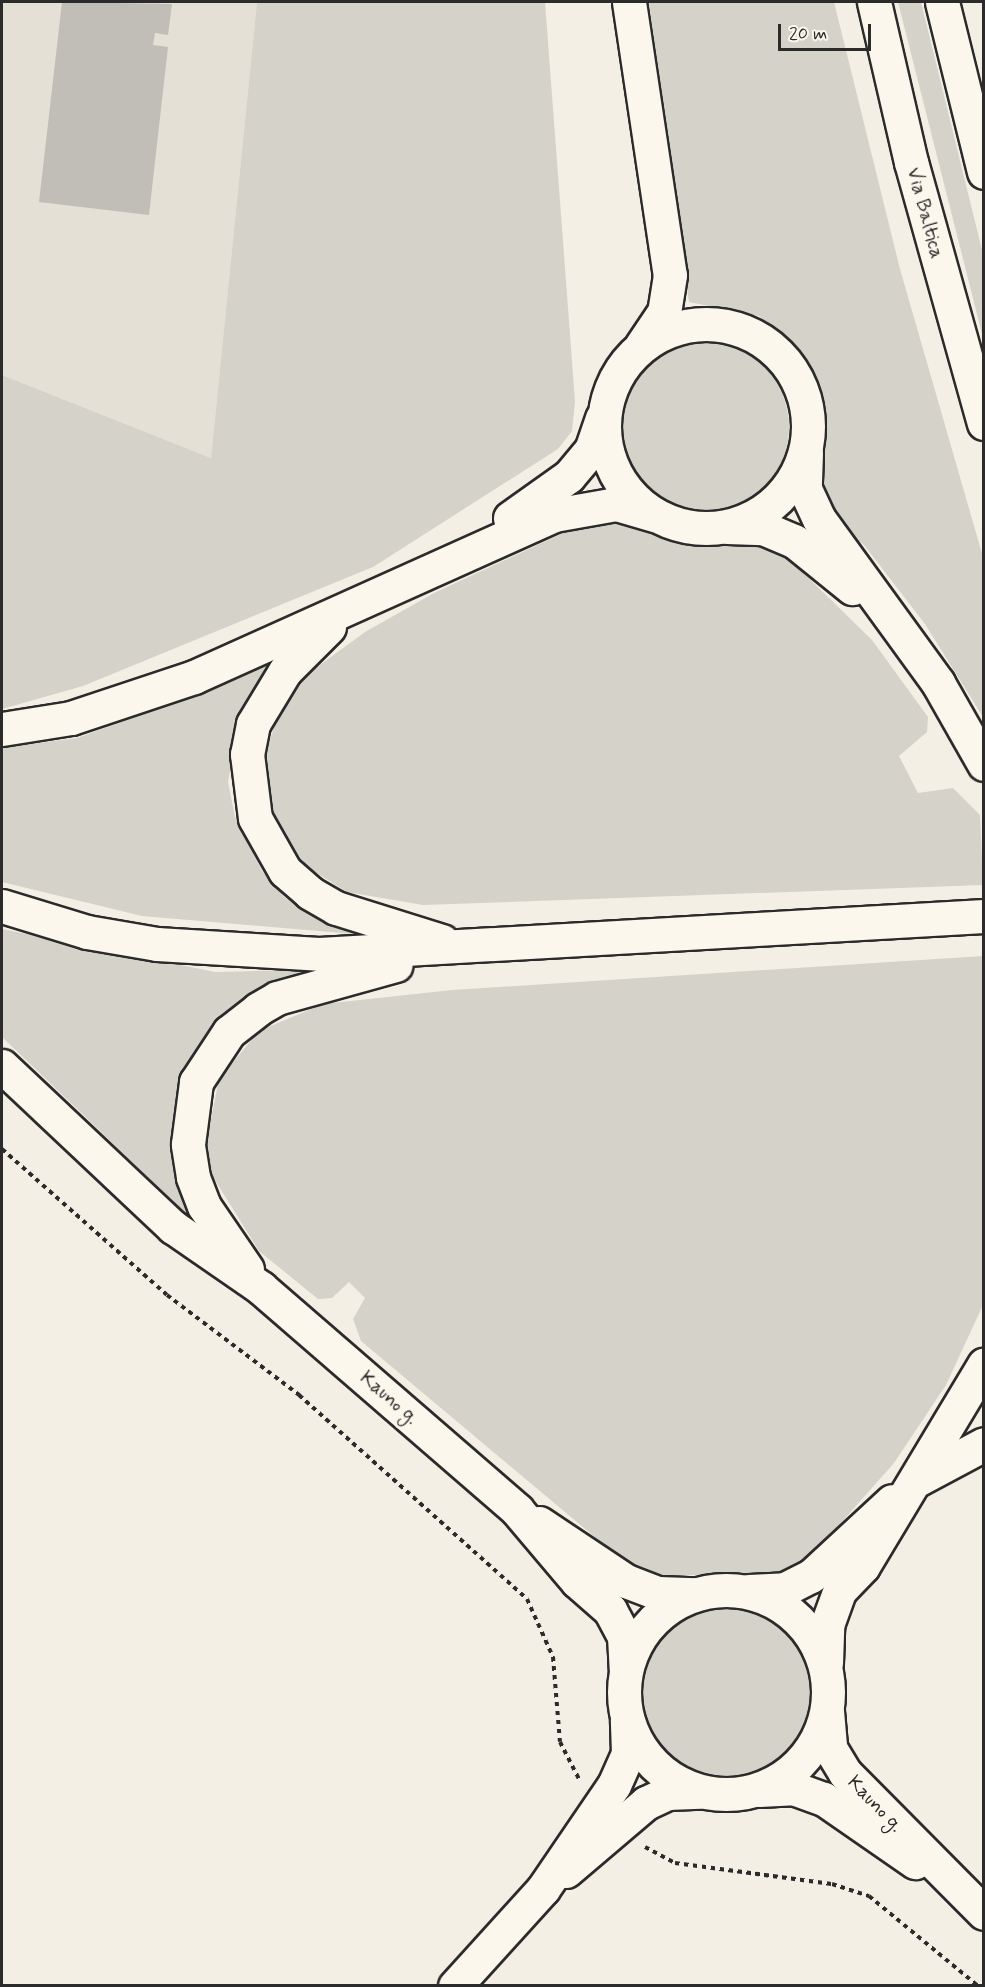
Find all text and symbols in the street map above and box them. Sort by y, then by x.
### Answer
scale bar [781,12,874,50]
text: 20 m [789,22,827,46]
street label: Via Baltica [902,166,948,260]
street label: Kauno g. [355,1367,423,1429]
street label: Kauno g. [843,1771,907,1837]

